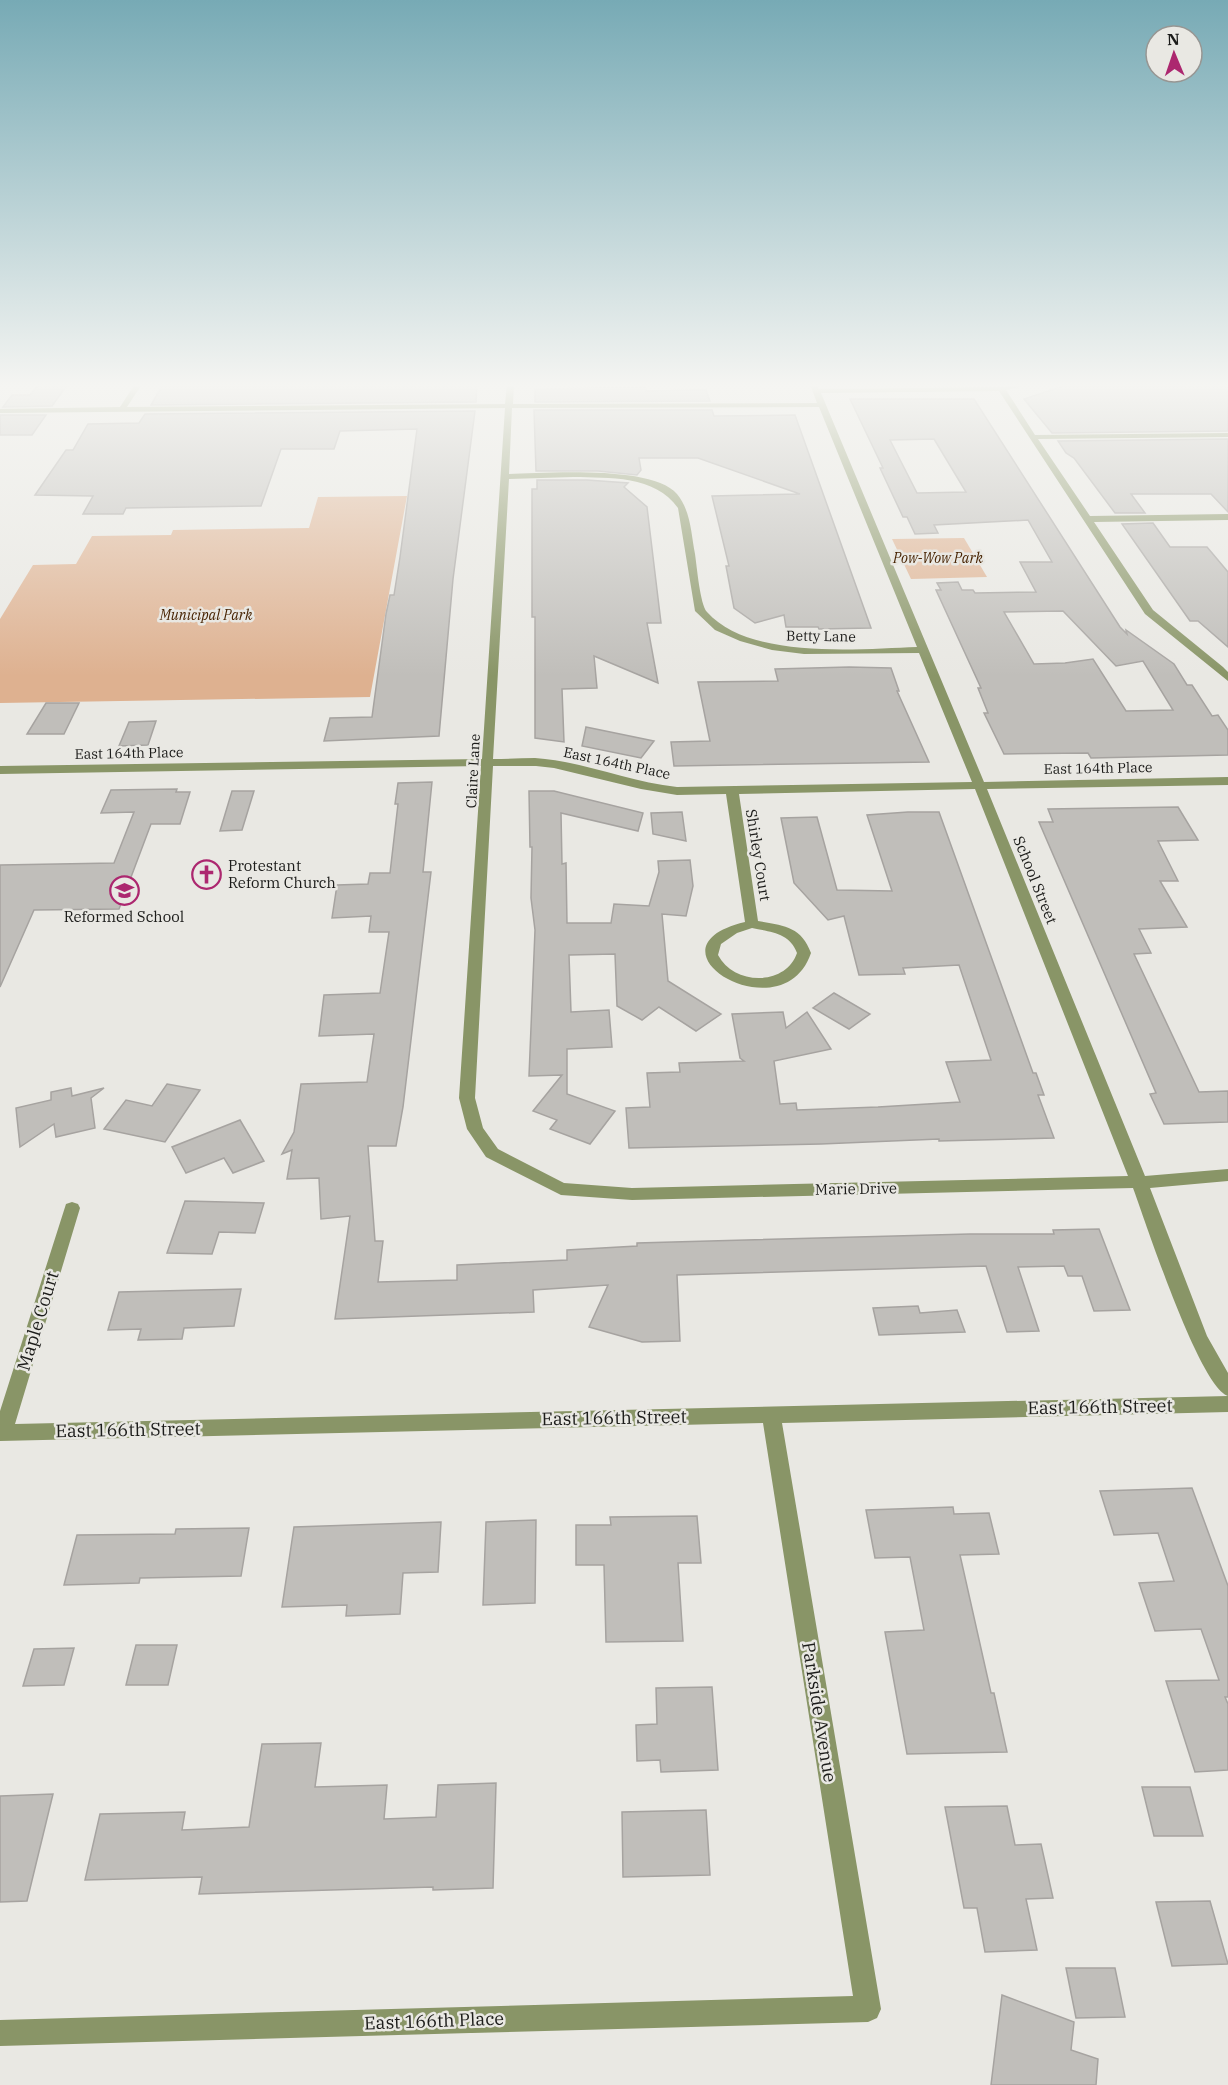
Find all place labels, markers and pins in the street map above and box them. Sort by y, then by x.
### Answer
place label: Protestant Reform Church [228,856,336,892]
church icon: Protestant Reform Church [191,859,223,891]
school or university icon: Reformed School [108,874,140,906]
place label: Reformed School [64,907,184,926]

